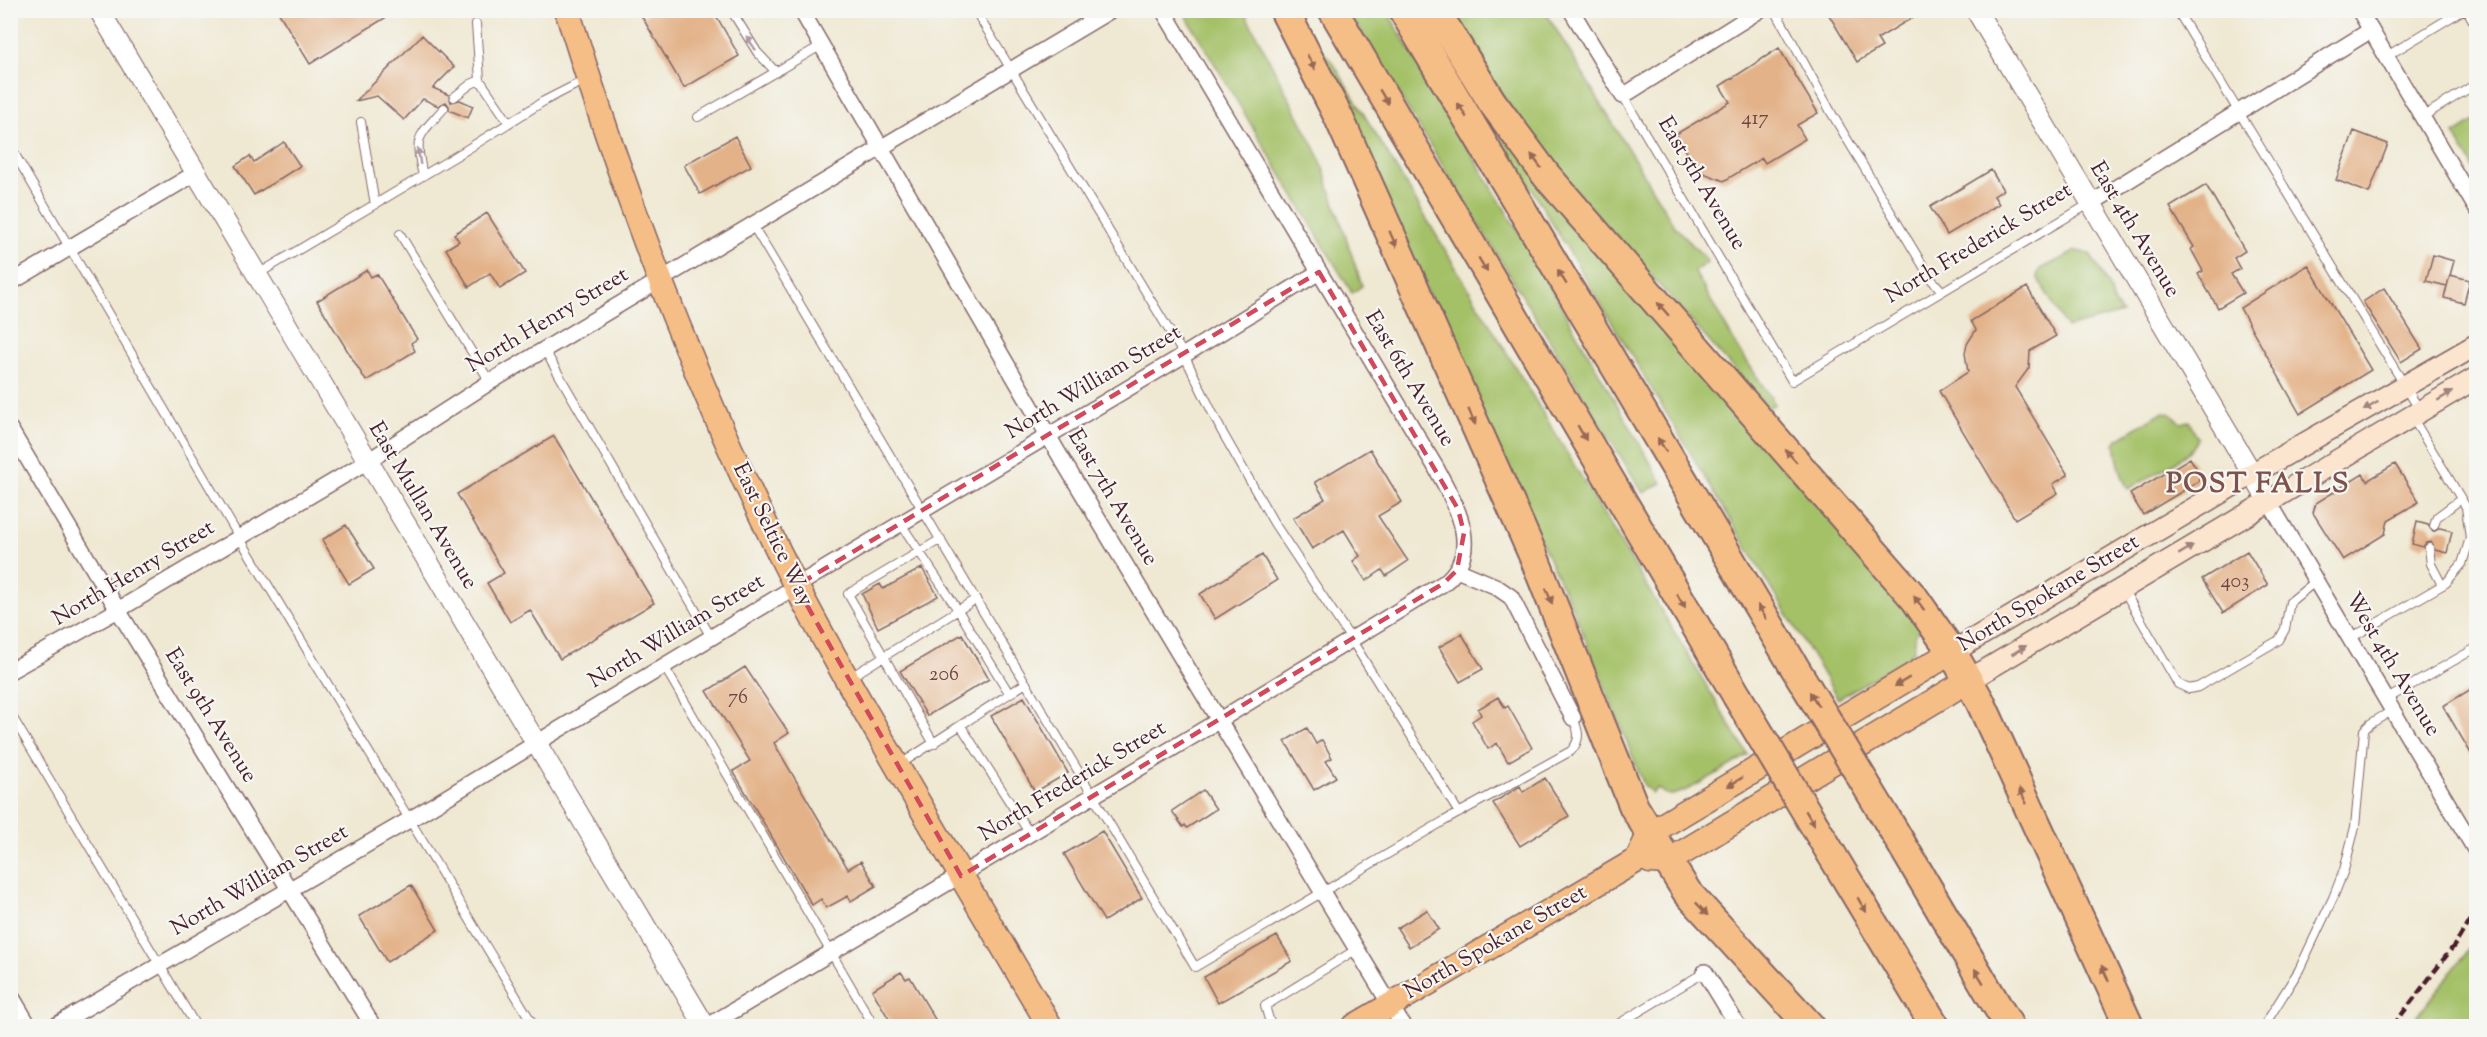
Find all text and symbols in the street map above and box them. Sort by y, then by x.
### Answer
one-way arrow [746,35,757,51]
one-way arrow [1306,54,1315,71]
one-way arrow [1379,89,1389,106]
one-way arrow [1457,102,1468,118]
house number: 417 [1742,105,1768,134]
street label: East 5th Avenue [1649,111,1753,257]
one-way arrow [414,146,423,165]
one-way arrow [1530,154,1542,169]
street label: East 4th Avenue [2081,156,2187,304]
street label: North Frederick Street [1879,175,2079,313]
one-way arrow [1389,230,1398,248]
one-way arrow [1478,257,1489,273]
street label: North Henry Street [461,260,635,382]
one-way arrow [1558,269,1568,286]
one-way arrow [1657,302,1670,317]
street label: East 6th Avenue [1356,305,1462,453]
street label: North William Street [1000,317,1189,448]
one-way arrow [2437,391,2453,402]
one-way arrow [2362,401,2379,411]
one-way arrow [1467,409,1477,427]
street label: East Mullan Avenue [359,416,485,596]
street label: East 7th Avenue [1059,424,1165,572]
one-way arrow [1577,425,1588,441]
one-way arrow [1657,437,1668,453]
one-way arrow [1785,449,1798,464]
street label: East Seltice Way [723,458,821,612]
district label: POST FALLS [2166,465,2350,505]
street label: North Henry Street [47,513,221,635]
street label: North Spokane Street [1952,527,2146,661]
one-way arrow [2178,546,2195,556]
street label: North William Street [583,566,772,697]
house number: 403 [2221,568,2249,597]
street label: West 4th Avenue [2336,587,2448,743]
one-way arrow [1545,588,1555,606]
one-way arrow [1676,593,1686,610]
one-way arrow [1913,596,1925,611]
one-way arrow [1757,603,1767,620]
street label: East 9th Avenue [156,642,264,790]
one-way arrow [2011,645,2028,655]
house number: 206 [929,661,959,690]
one-way arrow [1894,676,1910,687]
house number: 76 [728,684,748,713]
one-way arrow [1809,691,1820,707]
street label: North Frederick Street [973,713,1173,851]
one-way arrow [1727,777,1743,788]
one-way arrow [2019,788,2028,805]
one-way arrow [1805,810,1816,826]
street label: North William Street [165,817,355,945]
street label: North Spokane Street [1399,877,1594,1008]
one-way arrow [1857,897,1868,913]
one-way arrow [1695,901,1709,916]
one-way arrow [2100,965,2109,982]
one-way arrow [1974,967,1984,984]

